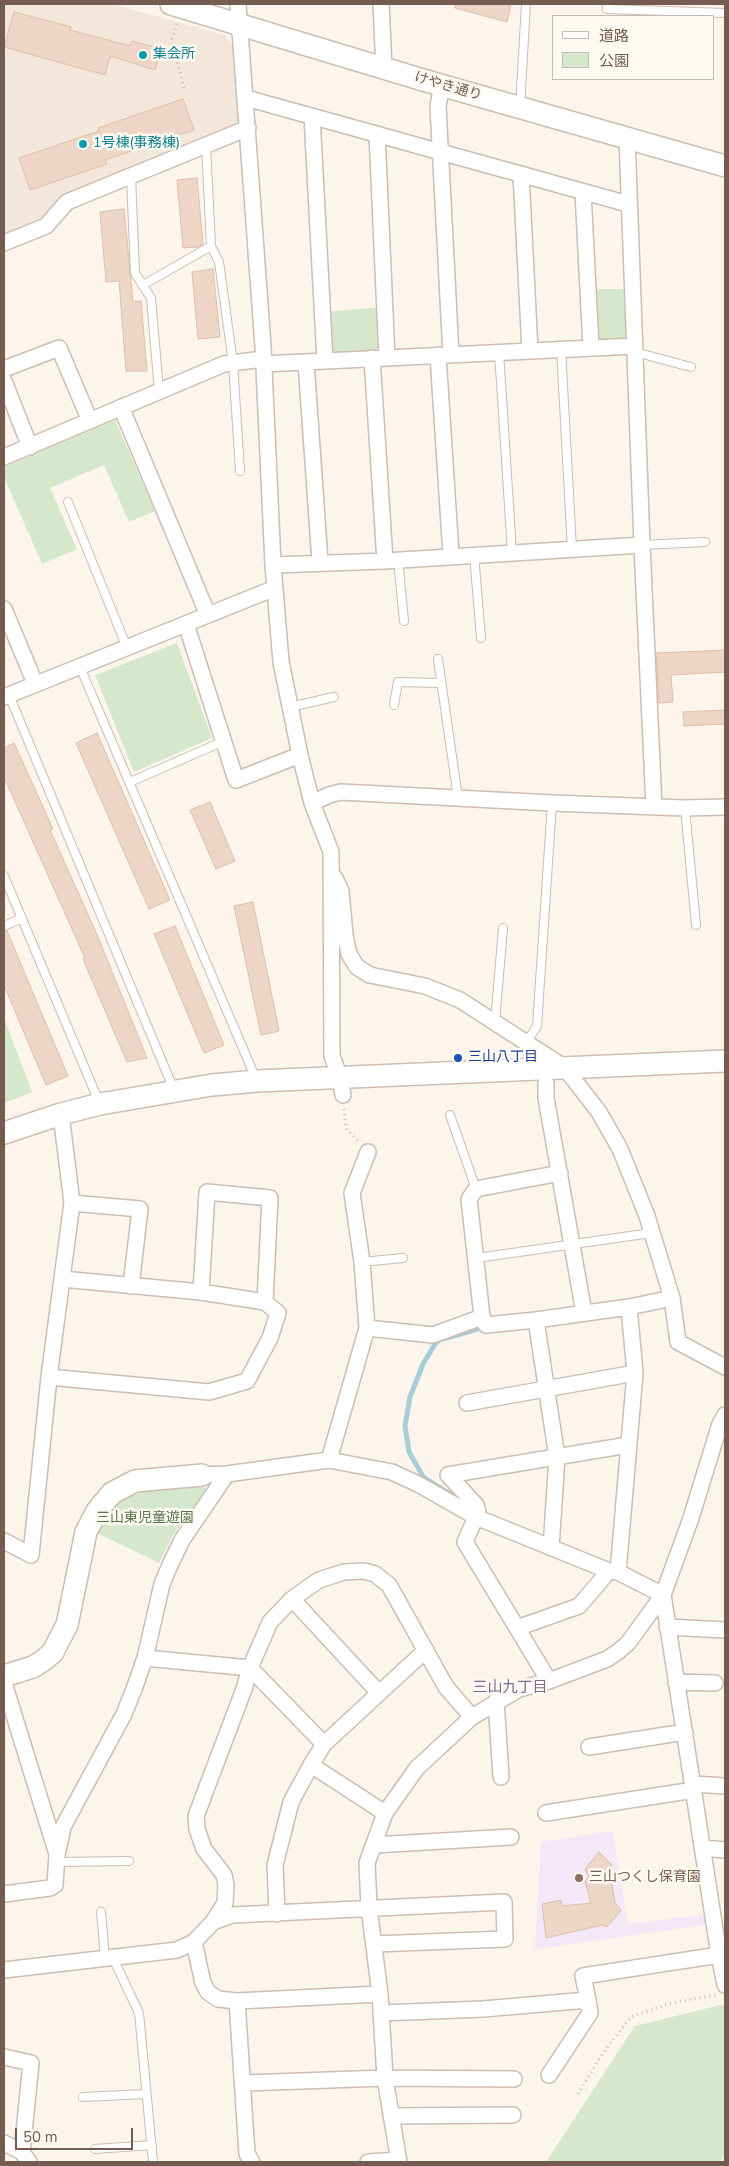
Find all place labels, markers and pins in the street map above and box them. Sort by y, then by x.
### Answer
place label: 集会所 [153,47,195,63]
marker: 集会所 [137,49,149,61]
place label: 1号棟(事務棟) [93,136,180,152]
marker: 1号棟(事務棟) [77,138,89,150]
place label: 三山八丁目 [468,1050,538,1066]
marker: 三山八丁目 [452,1052,464,1064]
place label: 三山つくし保育園 [589,1870,701,1886]
marker: 三山つくし保育園 [573,1872,585,1884]

